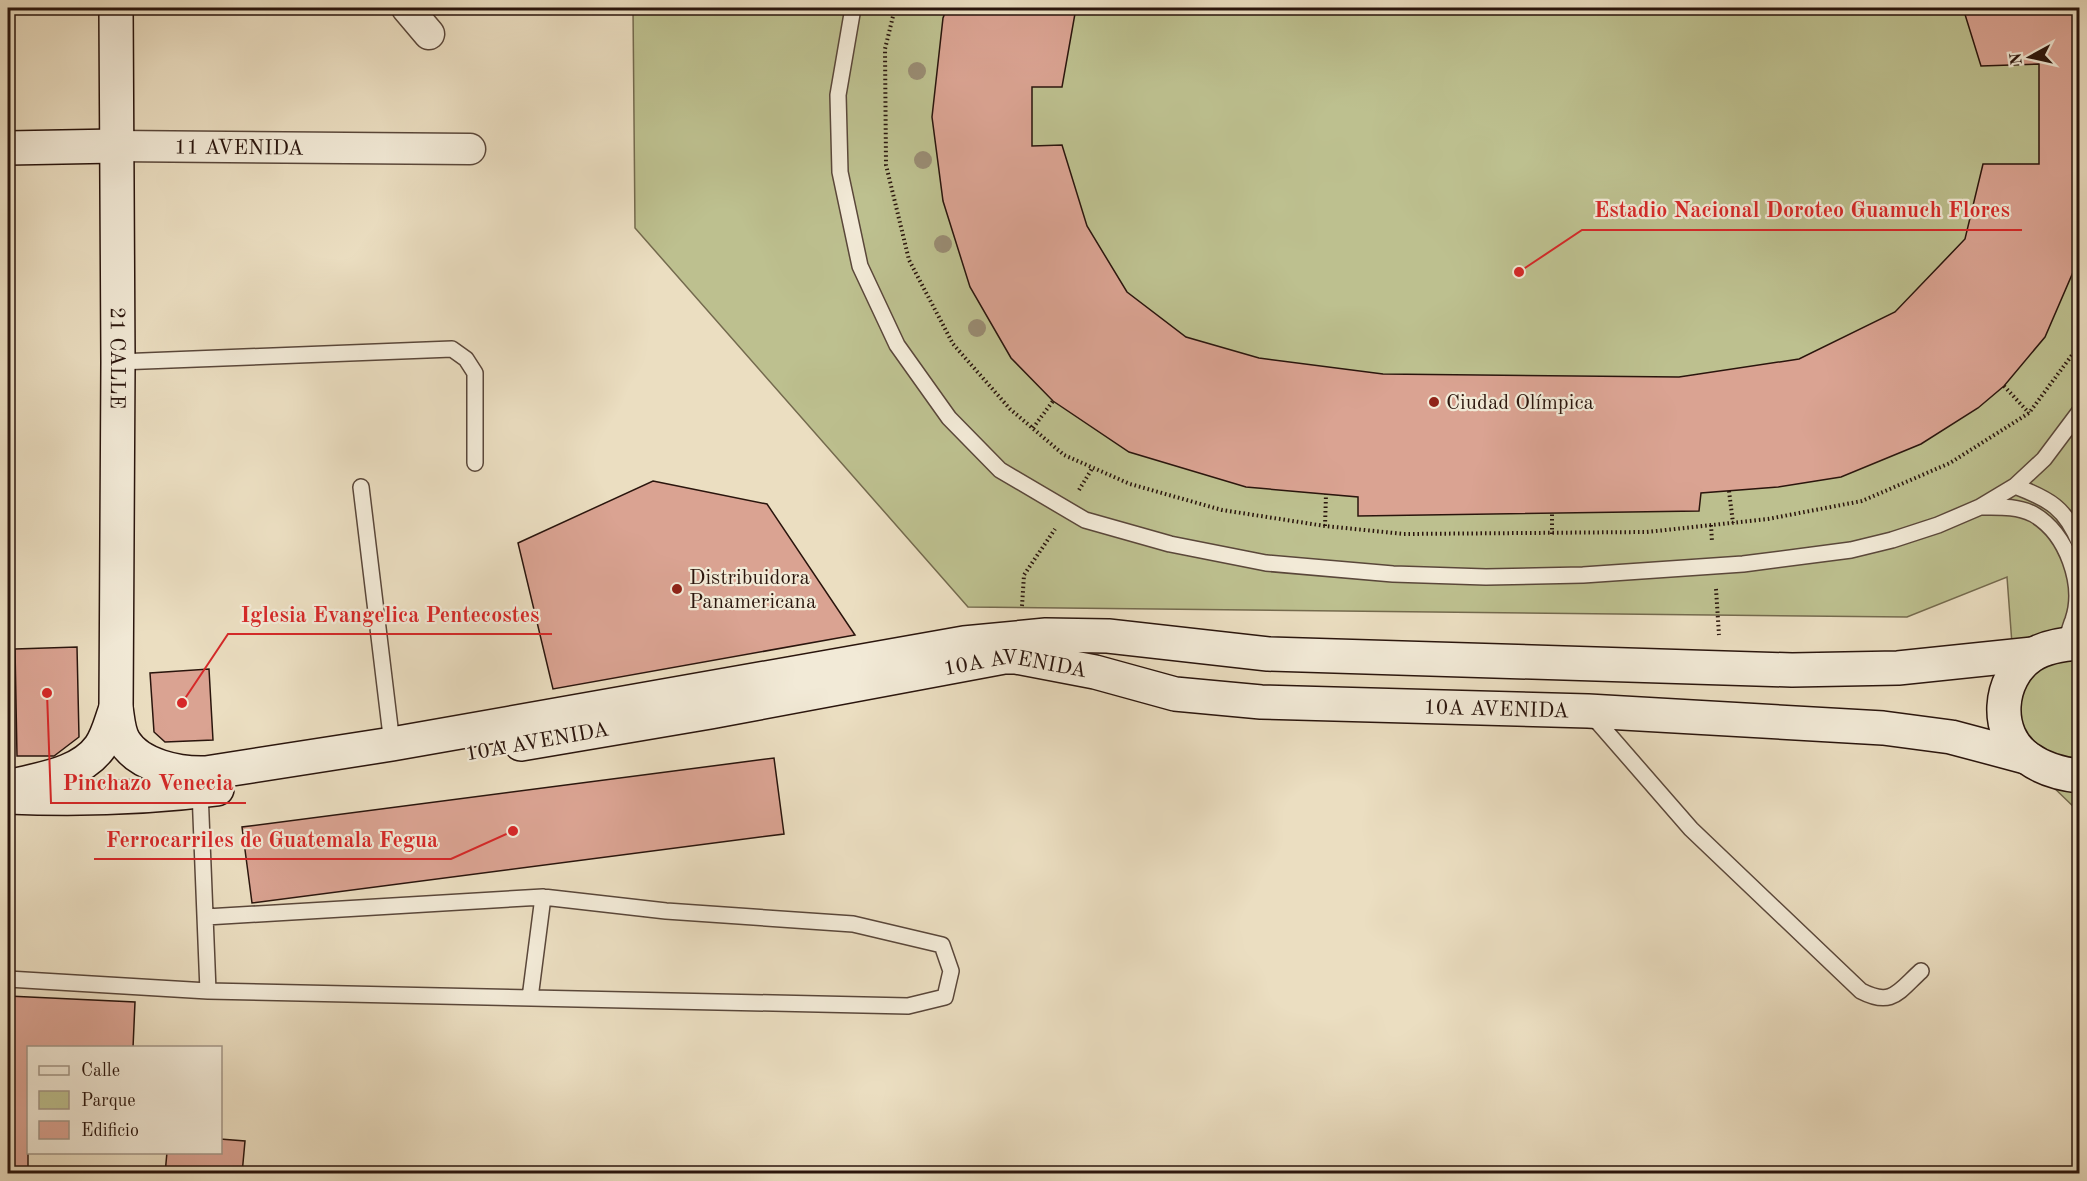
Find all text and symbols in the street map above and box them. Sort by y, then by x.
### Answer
north arrow [2000,27,2060,87]
text: N [2008,51,2026,66]
street label: 11 AVENIDA [174,137,304,160]
callout: Estadio Nacional Doroteo Guamuch Flores [1582,190,2022,230]
text: Estadio Nacional Doroteo Guamuch Flores [1594,200,2010,222]
street label: 21 CALLE [106,307,127,409]
place label: Ciudad Olímpica [1446,393,1594,414]
marker: Ciudad Olímpica [1427,395,1441,409]
place label: Distribuidora Panamericana [689,568,816,613]
marker: Distribuidora Panamericana [670,582,684,596]
callout: Iglesia Evangelica Pentecostes [228,594,552,634]
text: Iglesia Evangelica Pentecostes [240,605,540,627]
street label: 10A AVENIDA [942,648,1088,682]
street label: 10A AVENIDA [1423,697,1569,722]
street label: 10A AVENIDA [464,720,611,765]
callout: Pinchazo Venecia [51,763,246,803]
text: Pinchazo Venecia [62,773,234,795]
callout: Ferrocarriles de Guatemala Fegua [94,819,451,859]
text: Ferrocarriles de Guatemala Fegua [106,830,438,852]
legend [27,1046,222,1154]
text: Calle [81,1062,120,1080]
text: Parque [81,1092,136,1110]
text: Edificio [81,1122,139,1140]

